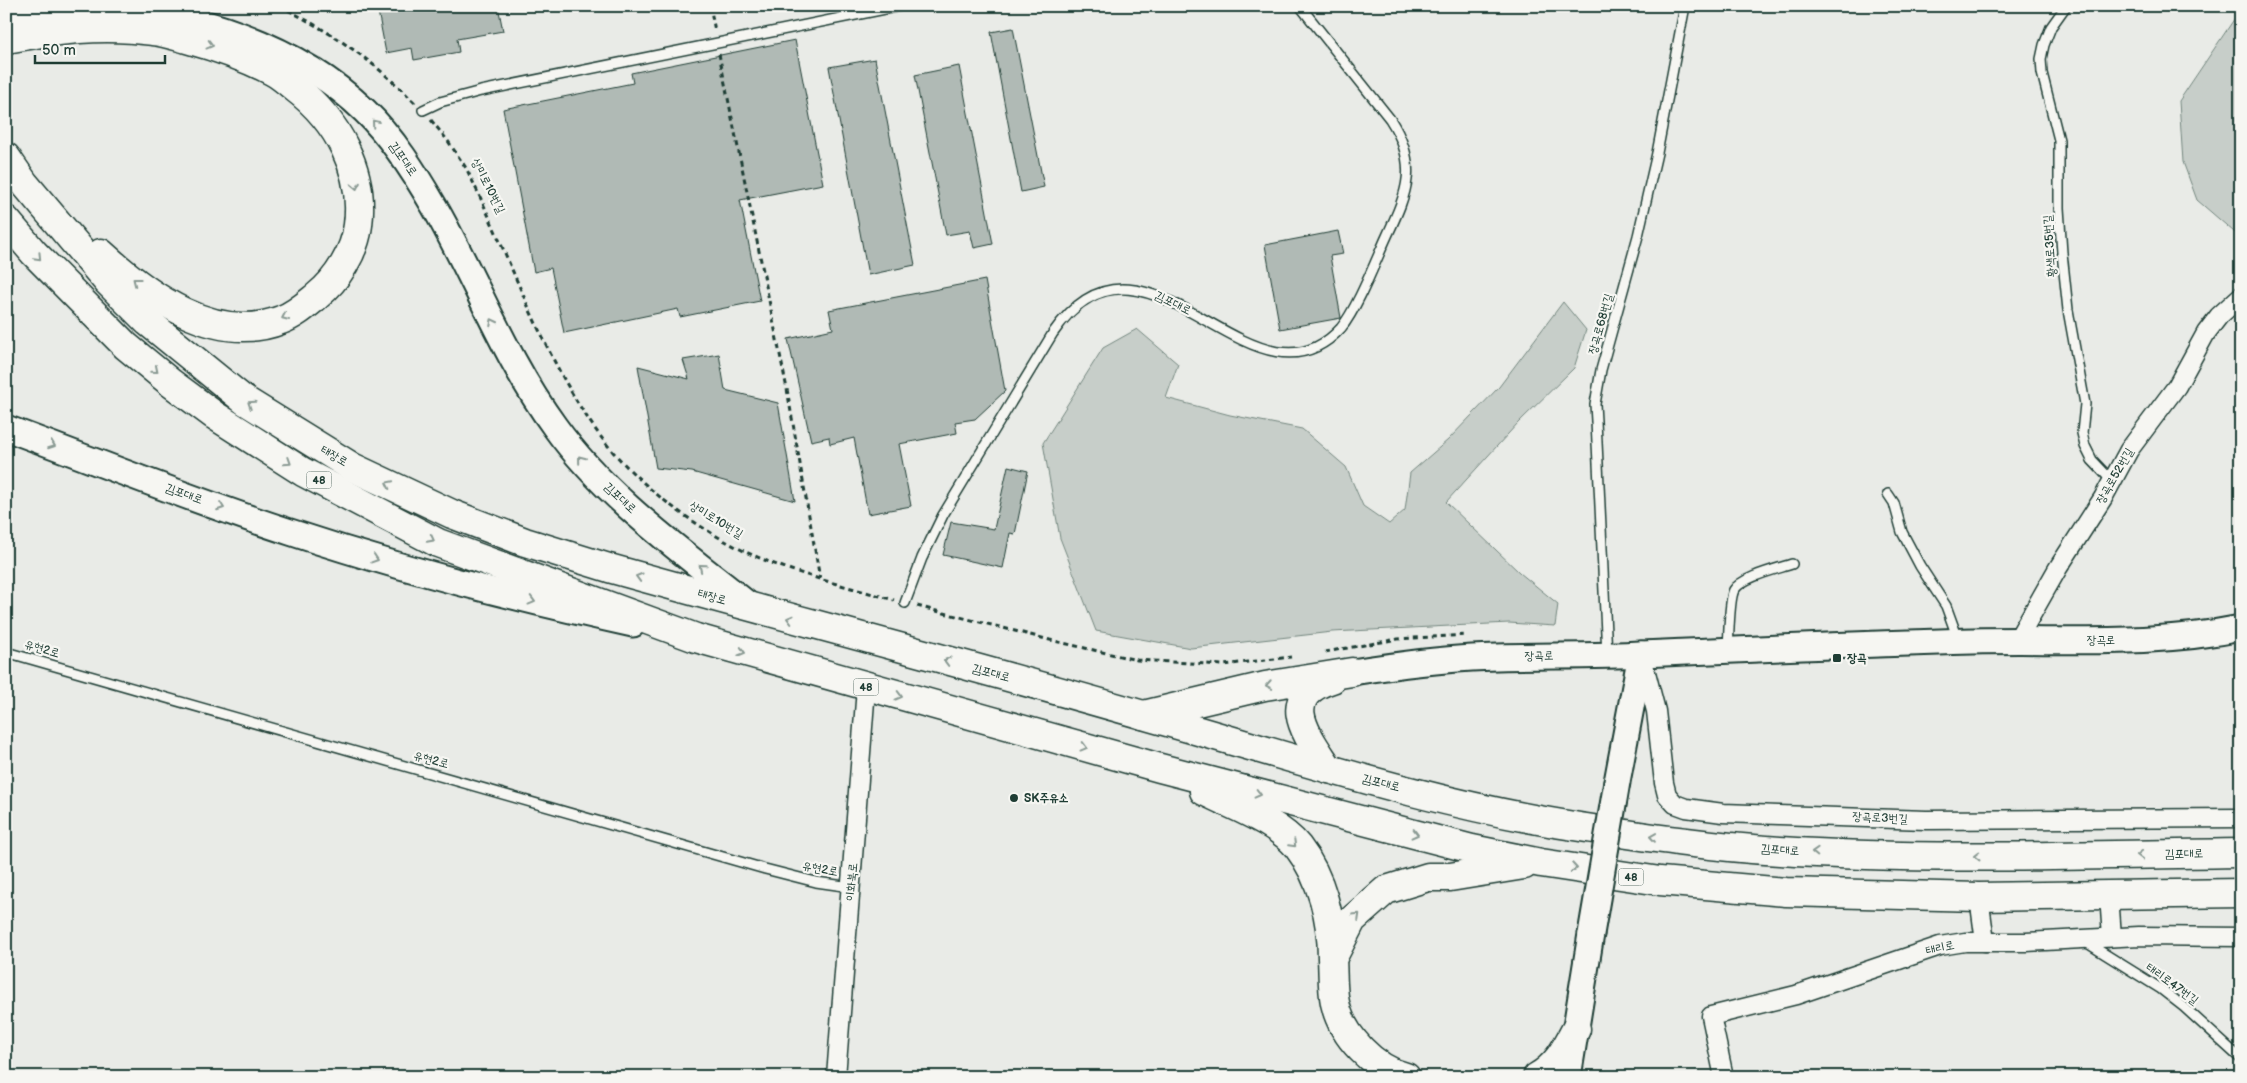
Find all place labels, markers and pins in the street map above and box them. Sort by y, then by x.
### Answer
place label: 장곡 [1847,651,1867,666]
marker: 장곡 [1831,652,1843,664]
place label: SK주유소 [1024,791,1069,806]
marker: SK주유소 [1008,792,1020,804]

